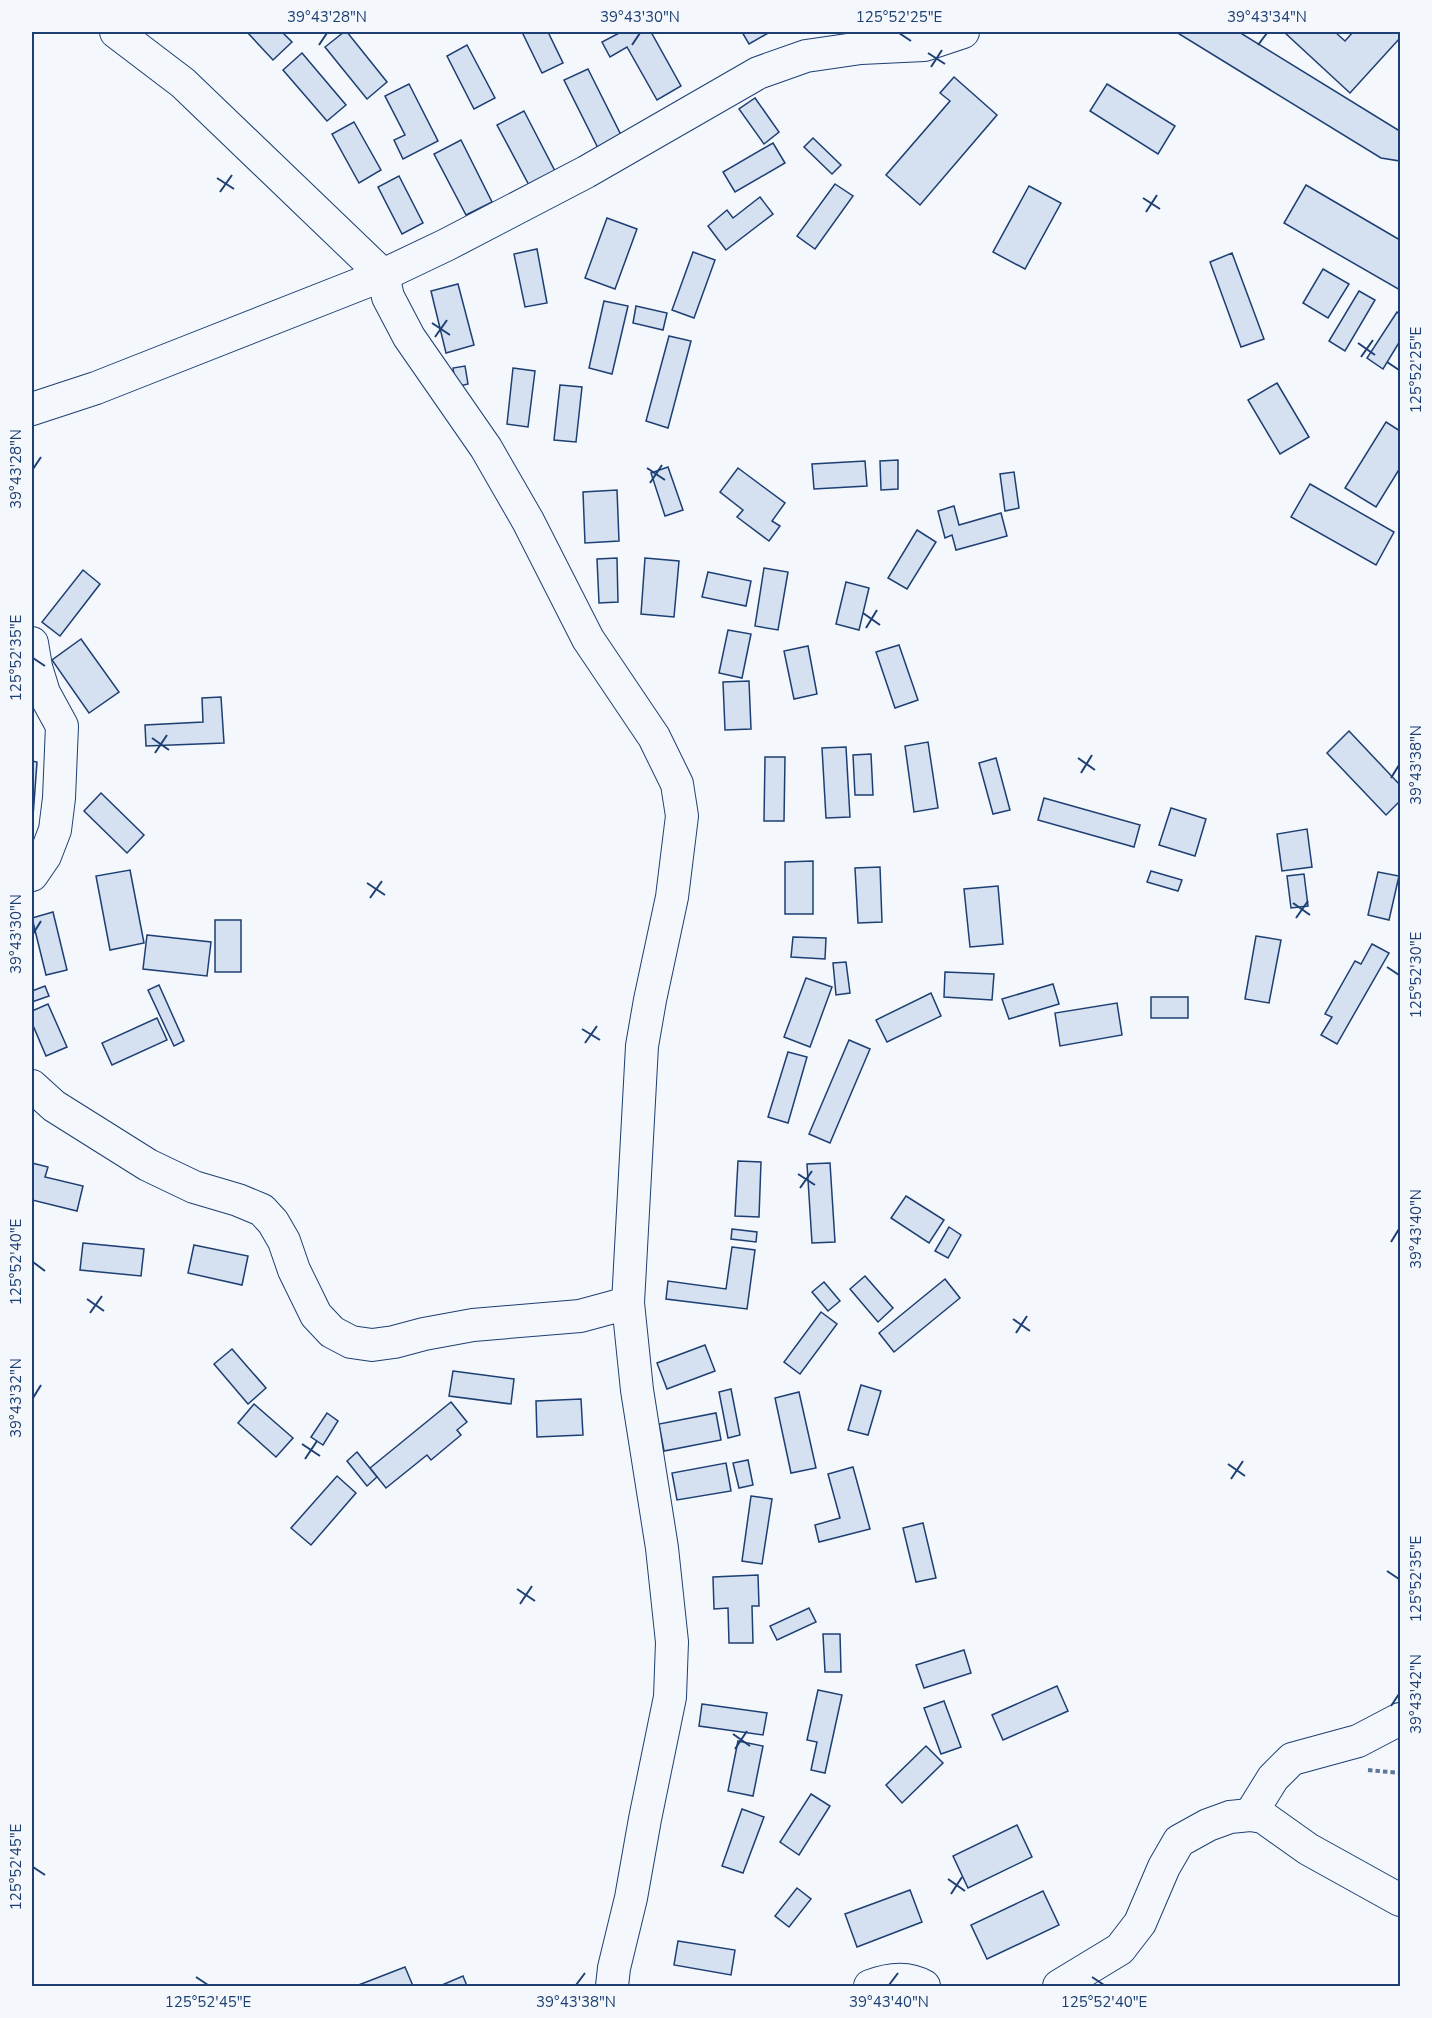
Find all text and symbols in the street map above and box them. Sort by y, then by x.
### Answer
text: 39°43'28"N [287,7,367,27]
text: 39°43'30"N [600,7,680,27]
text: 125°52'25"E [856,7,942,27]
text: 39°43'34"N [1227,7,1307,27]
text: 125°52'25"E [1406,327,1426,413]
text: 39°43'28"N [6,429,26,509]
text: 125°52'35"E [6,615,26,701]
text: 39°43'38"N [1406,725,1426,805]
text: 39°43'30"N [6,894,26,974]
text: 125°52'30"E [1406,932,1426,1018]
text: 39°43'40"N [1406,1189,1426,1269]
text: 125°52'40"E [6,1219,26,1305]
text: 39°43'32"N [6,1358,26,1438]
text: 125°52'35"E [1406,1536,1426,1622]
text: 39°43'42"N [1406,1654,1426,1734]
text: 125°52'45"E [6,1824,26,1910]
text: 125°52'45"E [165,1992,251,2012]
text: 39°43'38"N [536,1992,616,2012]
text: 39°43'40"N [849,1992,929,2012]
text: 125°52'40"E [1061,1992,1147,2012]

